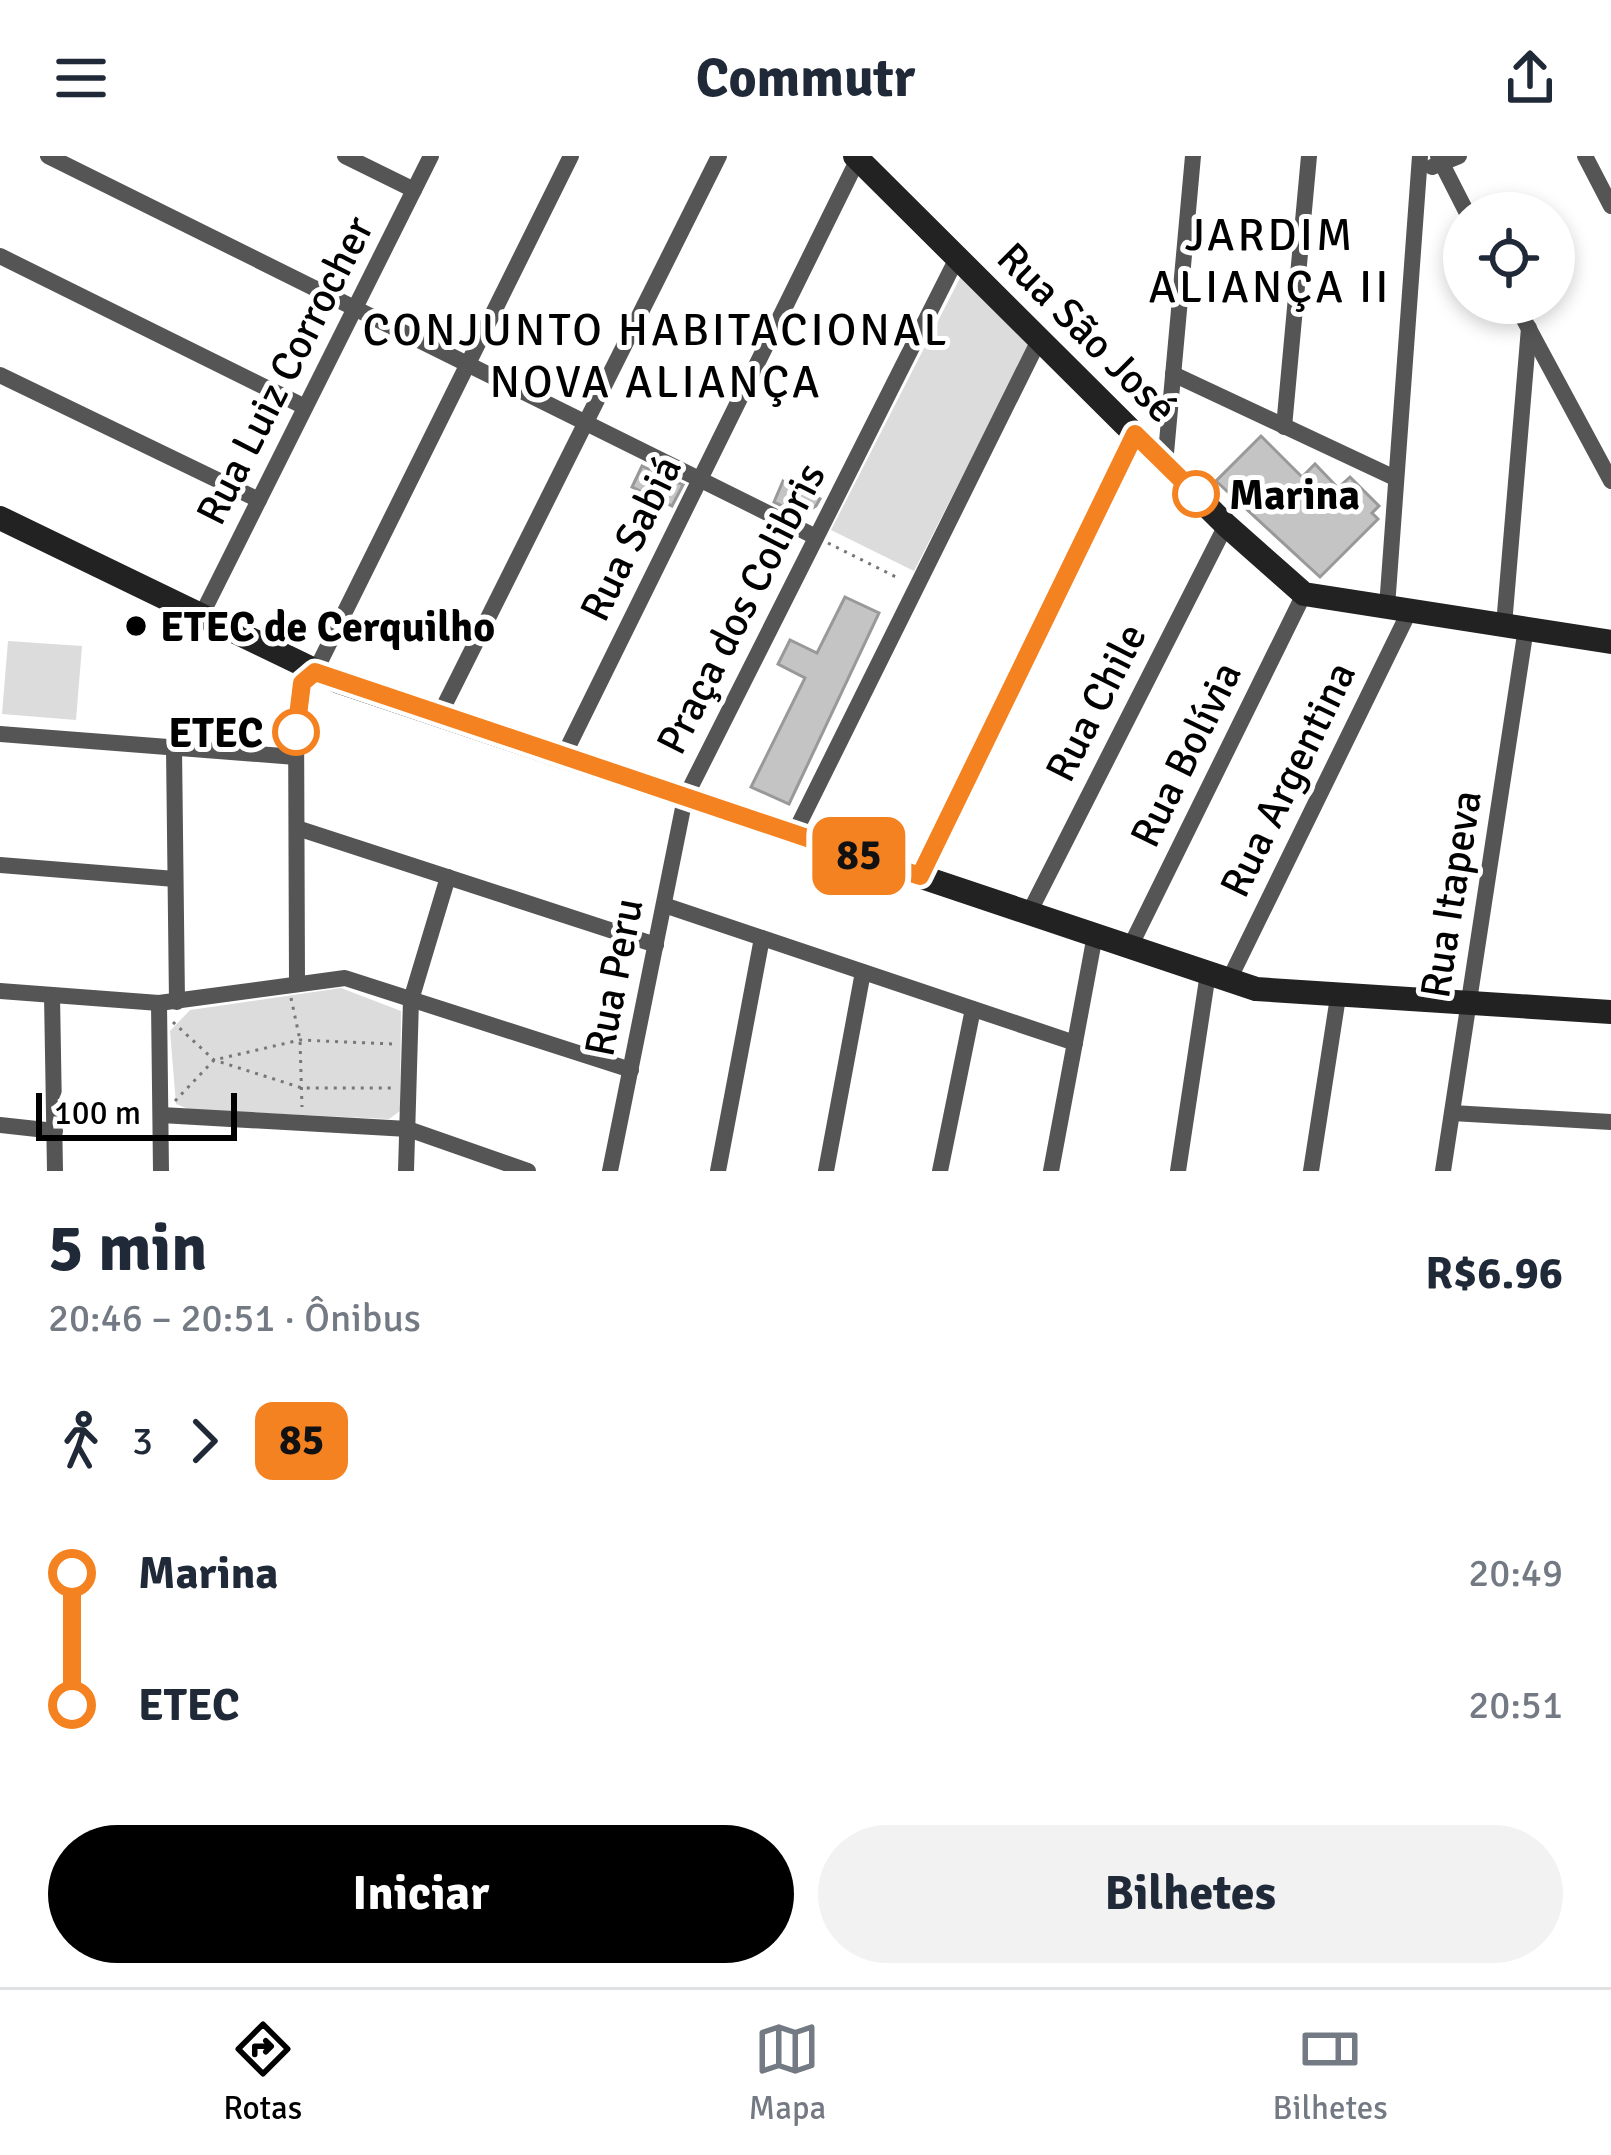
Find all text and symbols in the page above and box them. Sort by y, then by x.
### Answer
icon: menu [48,45,114,111]
text: Commutr [696,45,915,112]
icon: share [1497,45,1563,111]
map controls [1443,192,1575,324]
button: locate [1443,192,1575,324]
street label: Rua Luiz Corrocher [186,208,385,533]
district label: JARDIM ALIANÇA II [1149,208,1391,315]
street label: Rua São José [986,232,1188,434]
district label: CONJUNTO HABITACIONAL NOVA ALIANÇA [363,303,949,410]
street label: Rua Sabiá [570,448,693,630]
street label: Praça dos Colibris [646,455,837,763]
place label: Marina [1229,470,1360,521]
marker: Marina [1174,472,1218,516]
place label: ETEC de Cerquilho [160,602,495,653]
marker: ETEC de Cerquilho [123,613,149,639]
street label: Rua Chile [1035,615,1158,790]
street label: Rua Bolívia [1120,654,1253,855]
street label: Rua Argentina [1209,654,1367,906]
place label: ETEC [168,708,263,759]
marker: ETEC [274,710,318,754]
street label: Rua Itapeva [1410,787,1493,1002]
line badge: 85 [805,817,913,895]
text: 85 [836,830,882,881]
street label: Rua Peru [574,894,655,1061]
scale bar [36,1087,237,1140]
text: 100 m [54,1093,141,1134]
text: 5 min [48,1208,207,1289]
text: R$6.96 [1425,1246,1563,1301]
text: 20:46 – 20:51 · Ônibus [48,1294,421,1342]
icon: walk [48,1408,114,1474]
icon: forward [171,1408,237,1474]
text: 85 [279,1415,324,1466]
text: 3 [132,1417,153,1465]
text: Marina [138,1546,278,1601]
text: 20:49 [1468,1549,1563,1597]
text: ETEC [138,1678,239,1733]
text: 20:51 [1468,1681,1563,1729]
button: Iniciar [48,1825,794,1963]
button: Bilhetes [818,1825,1563,1963]
tab: Rotas [223,2016,302,2129]
tab: Mapa [749,2016,826,2129]
tab: Bilhetes [1273,2016,1388,2129]

